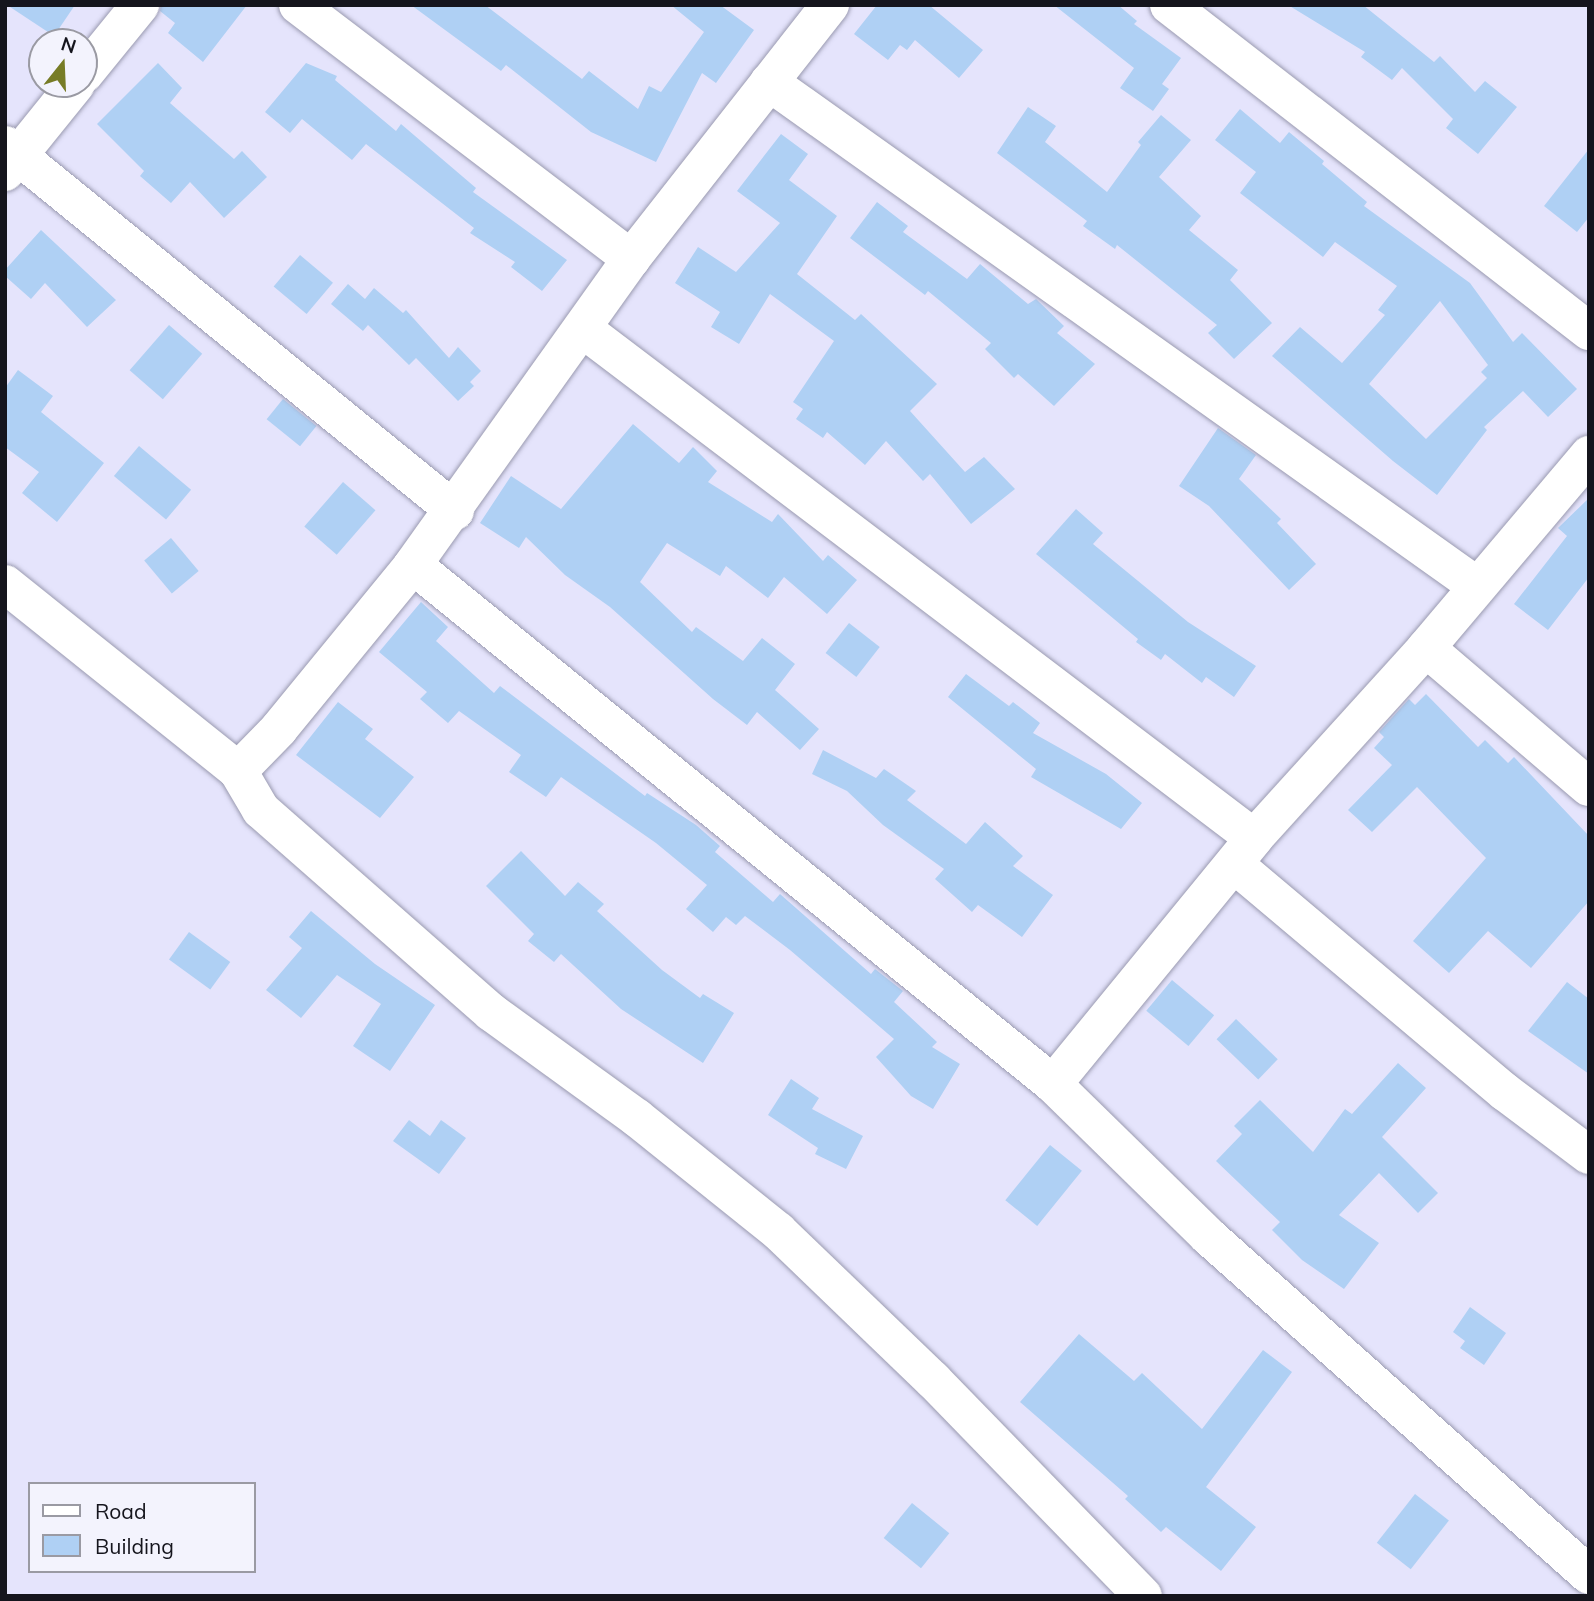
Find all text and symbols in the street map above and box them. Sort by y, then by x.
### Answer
north arrow [28,28,98,98]
text: N [58,31,79,59]
legend [28,1482,256,1573]
text: Road [95,1498,146,1524]
text: Building [95,1533,174,1559]

